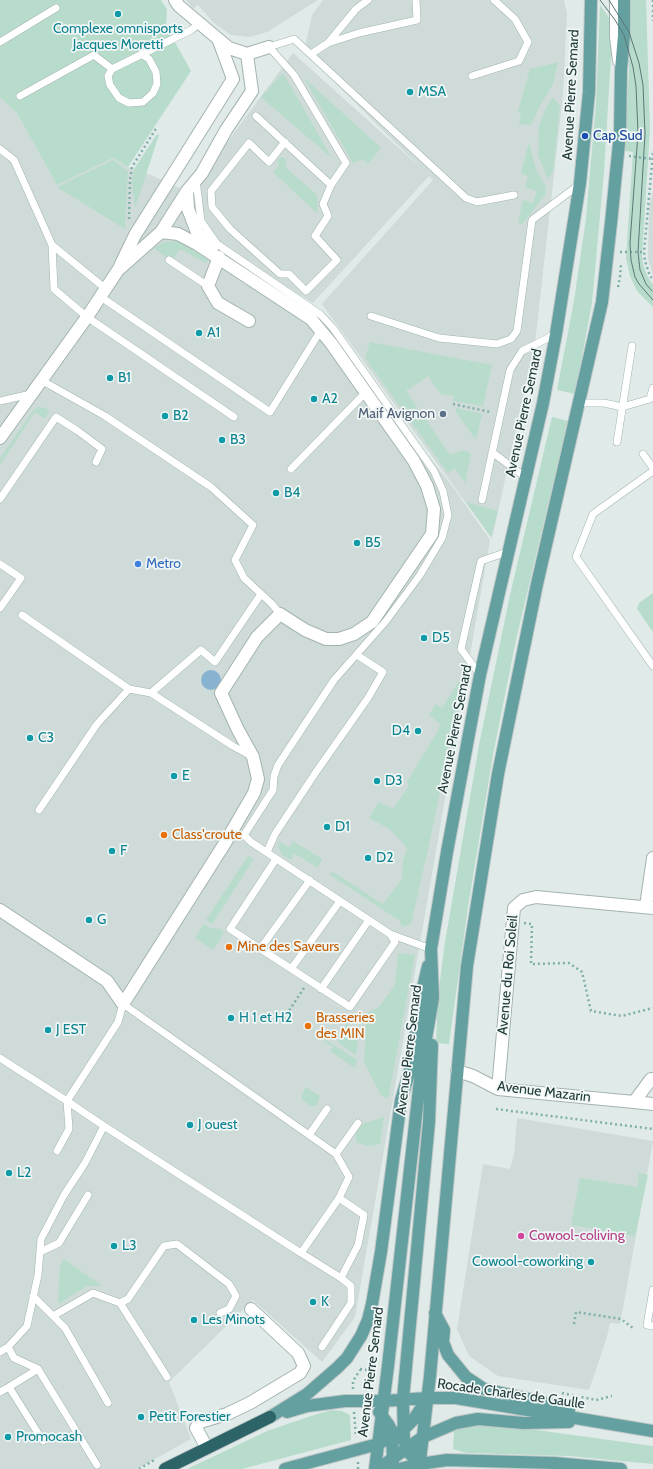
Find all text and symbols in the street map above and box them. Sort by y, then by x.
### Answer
marker: Complexe omnisports Jacques Moretti [113,9,123,19]
place label: Complexe omnisports Jacques Moretti [53,21,183,54]
street label: Avenue Pierre Semard [559,29,583,161]
place label: MSA [418,84,446,100]
marker: MSA [405,87,415,97]
place label: Cap Sud [593,128,642,144]
marker: Cap Sud [580,131,590,141]
place label: A1 [207,325,220,341]
marker: A1 [194,328,204,338]
street label: Avenue Pierre Semard [502,347,546,479]
place label: B1 [118,370,131,386]
marker: B1 [105,373,115,383]
place label: A2 [322,391,338,407]
marker: A2 [309,394,319,404]
place label: Maif Avignon [358,406,435,422]
place label: B2 [173,408,189,424]
marker: Maif Avignon [438,409,448,419]
marker: B2 [160,411,170,421]
place label: B3 [230,432,246,448]
marker: B3 [217,435,227,445]
place label: B4 [284,485,300,501]
marker: B4 [271,488,281,498]
place label: B5 [365,535,381,551]
marker: B5 [352,538,362,548]
place label: Metro [146,556,181,572]
marker: Metro [133,559,143,569]
place label: D5 [432,630,450,646]
marker: D5 [419,633,429,643]
street label: Avenue Pierre Semard [434,663,476,795]
place label: D4 [392,723,410,739]
marker: D4 [413,726,423,736]
place label: C3 [38,730,54,746]
marker: C3 [25,733,35,743]
place label: E [182,768,190,784]
marker: E [169,771,179,781]
place label: D3 [385,773,403,789]
marker: D3 [372,776,382,786]
place label: D1 [335,819,350,835]
marker: D1 [322,822,332,832]
place label: Class'croute [172,827,242,843]
marker: Class'croute [159,830,169,840]
place label: F [120,843,127,859]
marker: F [107,846,117,856]
place label: D2 [376,850,394,866]
marker: D2 [363,853,373,863]
place label: G [97,912,106,928]
street label: Avenue du Roi Soleil [494,914,522,1036]
marker: G [84,915,94,925]
place label: Mine des Saveurs [237,939,339,955]
marker: Mine des Saveurs [224,942,234,952]
street label: Avenue Pierre Semard [393,984,425,1116]
place label: H 1 et H2 [239,1010,292,1026]
place label: Brasseries des MIN [316,1010,374,1042]
marker: H 1 et H2 [226,1013,236,1023]
marker: Brasseries des MIN [303,1021,313,1031]
place label: J EST [56,1022,86,1038]
marker: J EST [43,1025,53,1035]
street label: Avenue Mazarin [496,1078,592,1106]
place label: J ouest [198,1117,237,1133]
marker: J ouest [185,1120,195,1130]
place label: L2 [17,1165,31,1181]
marker: L2 [4,1168,14,1178]
place label: Cowool-coliving [529,1228,625,1244]
marker: Cowool-coliving [516,1231,526,1241]
place label: L3 [122,1238,137,1254]
marker: L3 [109,1241,119,1251]
place label: Cowool-coworking [472,1254,583,1270]
marker: Cowool-coworking [586,1257,596,1267]
place label: K [321,1294,329,1310]
marker: K [308,1297,318,1307]
street label: Avenue Pierre Semard [355,1306,387,1438]
place label: Les Minots [202,1312,265,1328]
marker: Les Minots [189,1315,199,1325]
street label: Rocade Charles de Gaulle [436,1375,586,1413]
place label: Petit Forestier [149,1409,230,1425]
marker: Petit Forestier [136,1412,146,1422]
place label: Promocash [16,1429,82,1445]
marker: Promocash [3,1432,13,1442]

